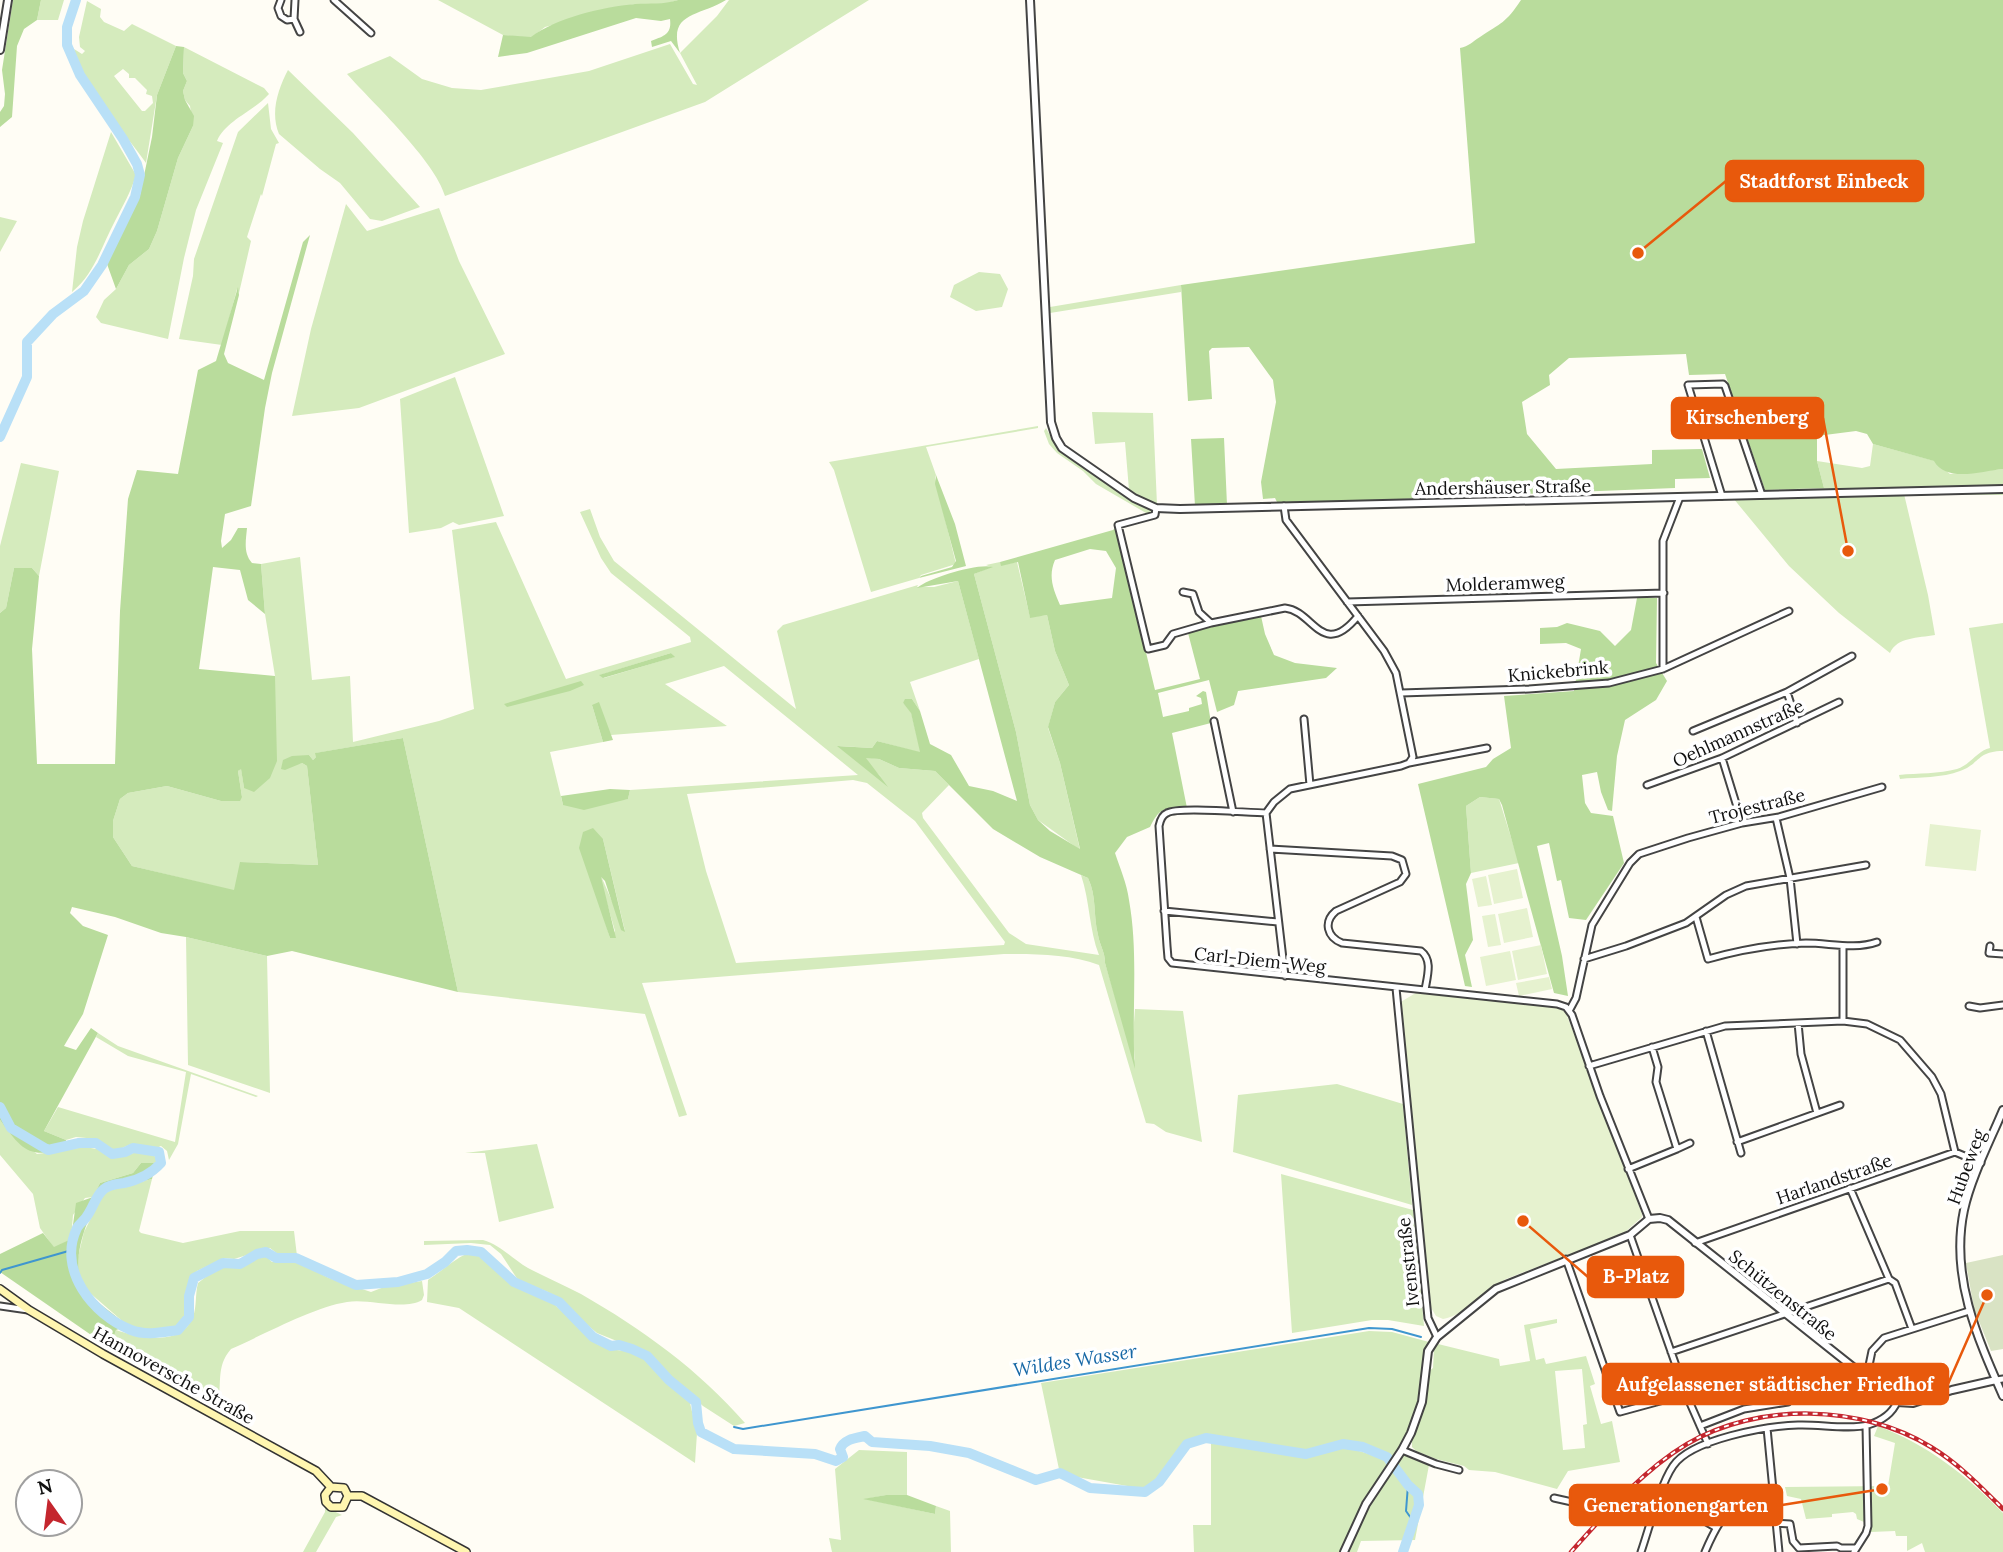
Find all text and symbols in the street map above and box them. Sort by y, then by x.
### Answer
callout: Stadtforst Einbeck [1726,161,1923,201]
text: Stadtforst Einbeck [1739,169,1909,193]
callout: Kirschenberg [1672,398,1823,438]
text: Kirschenberg [1686,405,1810,429]
street label: Andershäuser Straße [1414,474,1592,500]
street label: Molderamweg [1445,569,1566,597]
street label: Knickebrink [1507,655,1610,687]
street label: Oehlmannstraße [1669,694,1807,772]
street label: Trojestraße [1707,783,1808,829]
street label: Carl-Diem-Weg [1193,942,1328,978]
street label: Hubeweg [1942,1125,1991,1208]
street label: Harlandstraße [1773,1148,1895,1210]
street label: Ivenstraße [1392,1216,1424,1308]
street label: Schützenstraße [1724,1244,1842,1346]
callout: B-Platz [1588,1257,1683,1297]
text: B-Platz [1603,1264,1669,1288]
street label: Hannoversche Straße [89,1321,259,1429]
water label: Wildes Wasser [1011,1338,1139,1382]
callout: Aufgelassener städtischer Friedhof [1603,1364,1948,1404]
text: Aufgelassener städtischer Friedhof [1616,1372,1936,1396]
north arrow [14,1468,84,1538]
text: N [35,1473,55,1500]
callout: Generationengarten [1570,1485,1782,1525]
text: Generationengarten [1584,1493,1768,1517]

